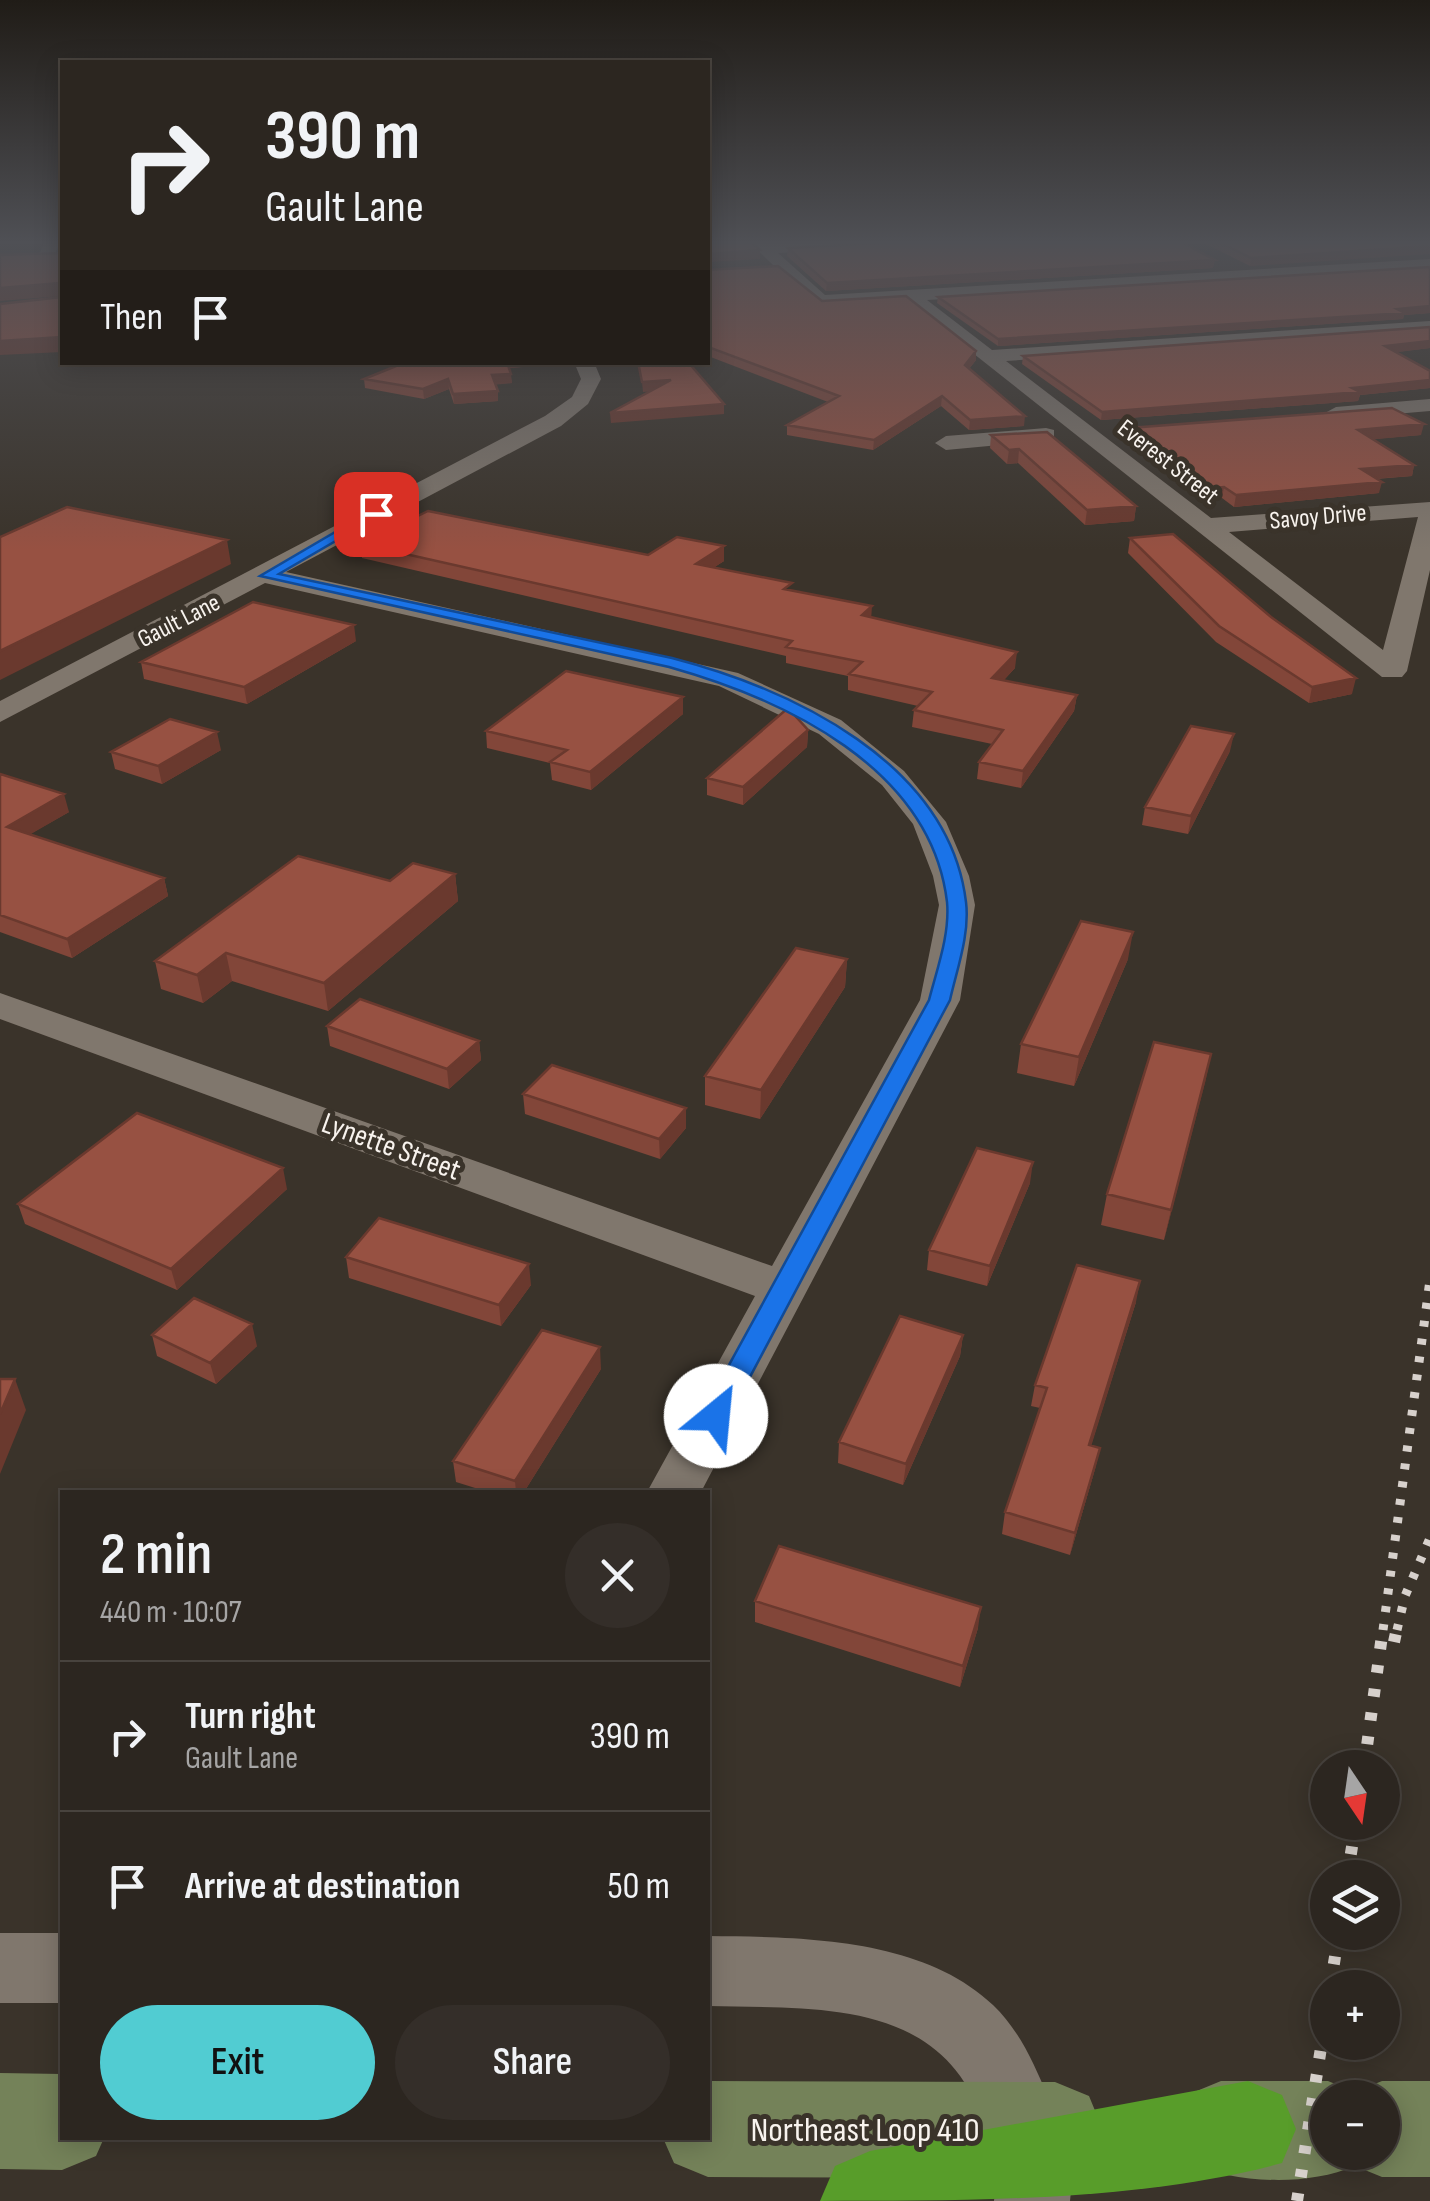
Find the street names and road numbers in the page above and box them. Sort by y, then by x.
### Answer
street label: Everest Street [1111,413,1225,511]
street label: Savoy Drive [1268,497,1368,537]
street label: Gault Lane [133,587,225,655]
street label: Lynette Street [317,1105,465,1189]
street label: Northeast Loop 410 [750,2109,980,2152]

